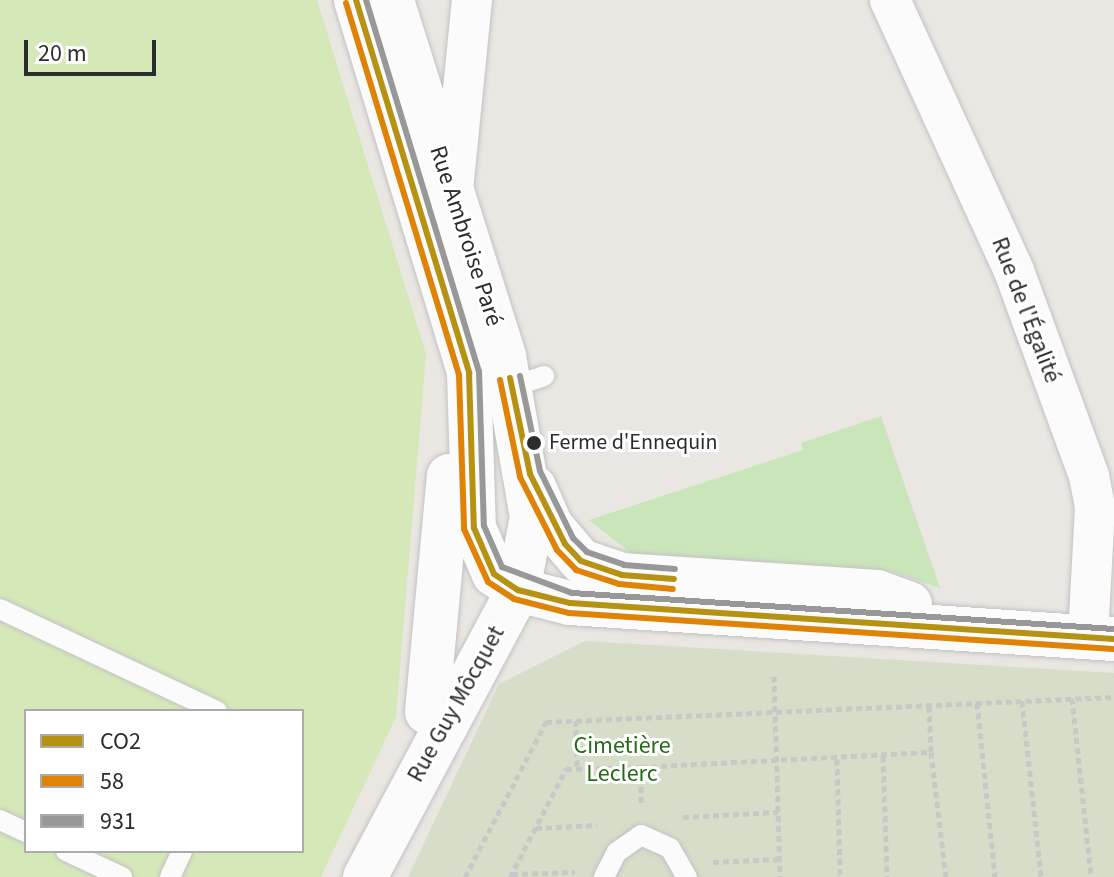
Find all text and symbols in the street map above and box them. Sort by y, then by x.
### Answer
scale bar [28,24,160,74]
text: 20 m [38,36,87,71]
street label: Rue Ambroise Paré [423,142,509,330]
street label: Rue de l'Égalité [985,233,1067,387]
place label: Ferme d'Ennequin [549,430,718,456]
marker: Ferme d'Ennequin [526,435,542,451]
street label: Rue Guy Môcquet [401,621,511,787]
legend [24,709,304,853]
text: CO2 [100,724,141,759]
park label: Cimetière Leclerc [573,732,671,788]
text: 58 [100,764,124,799]
text: 931 [100,804,136,839]

